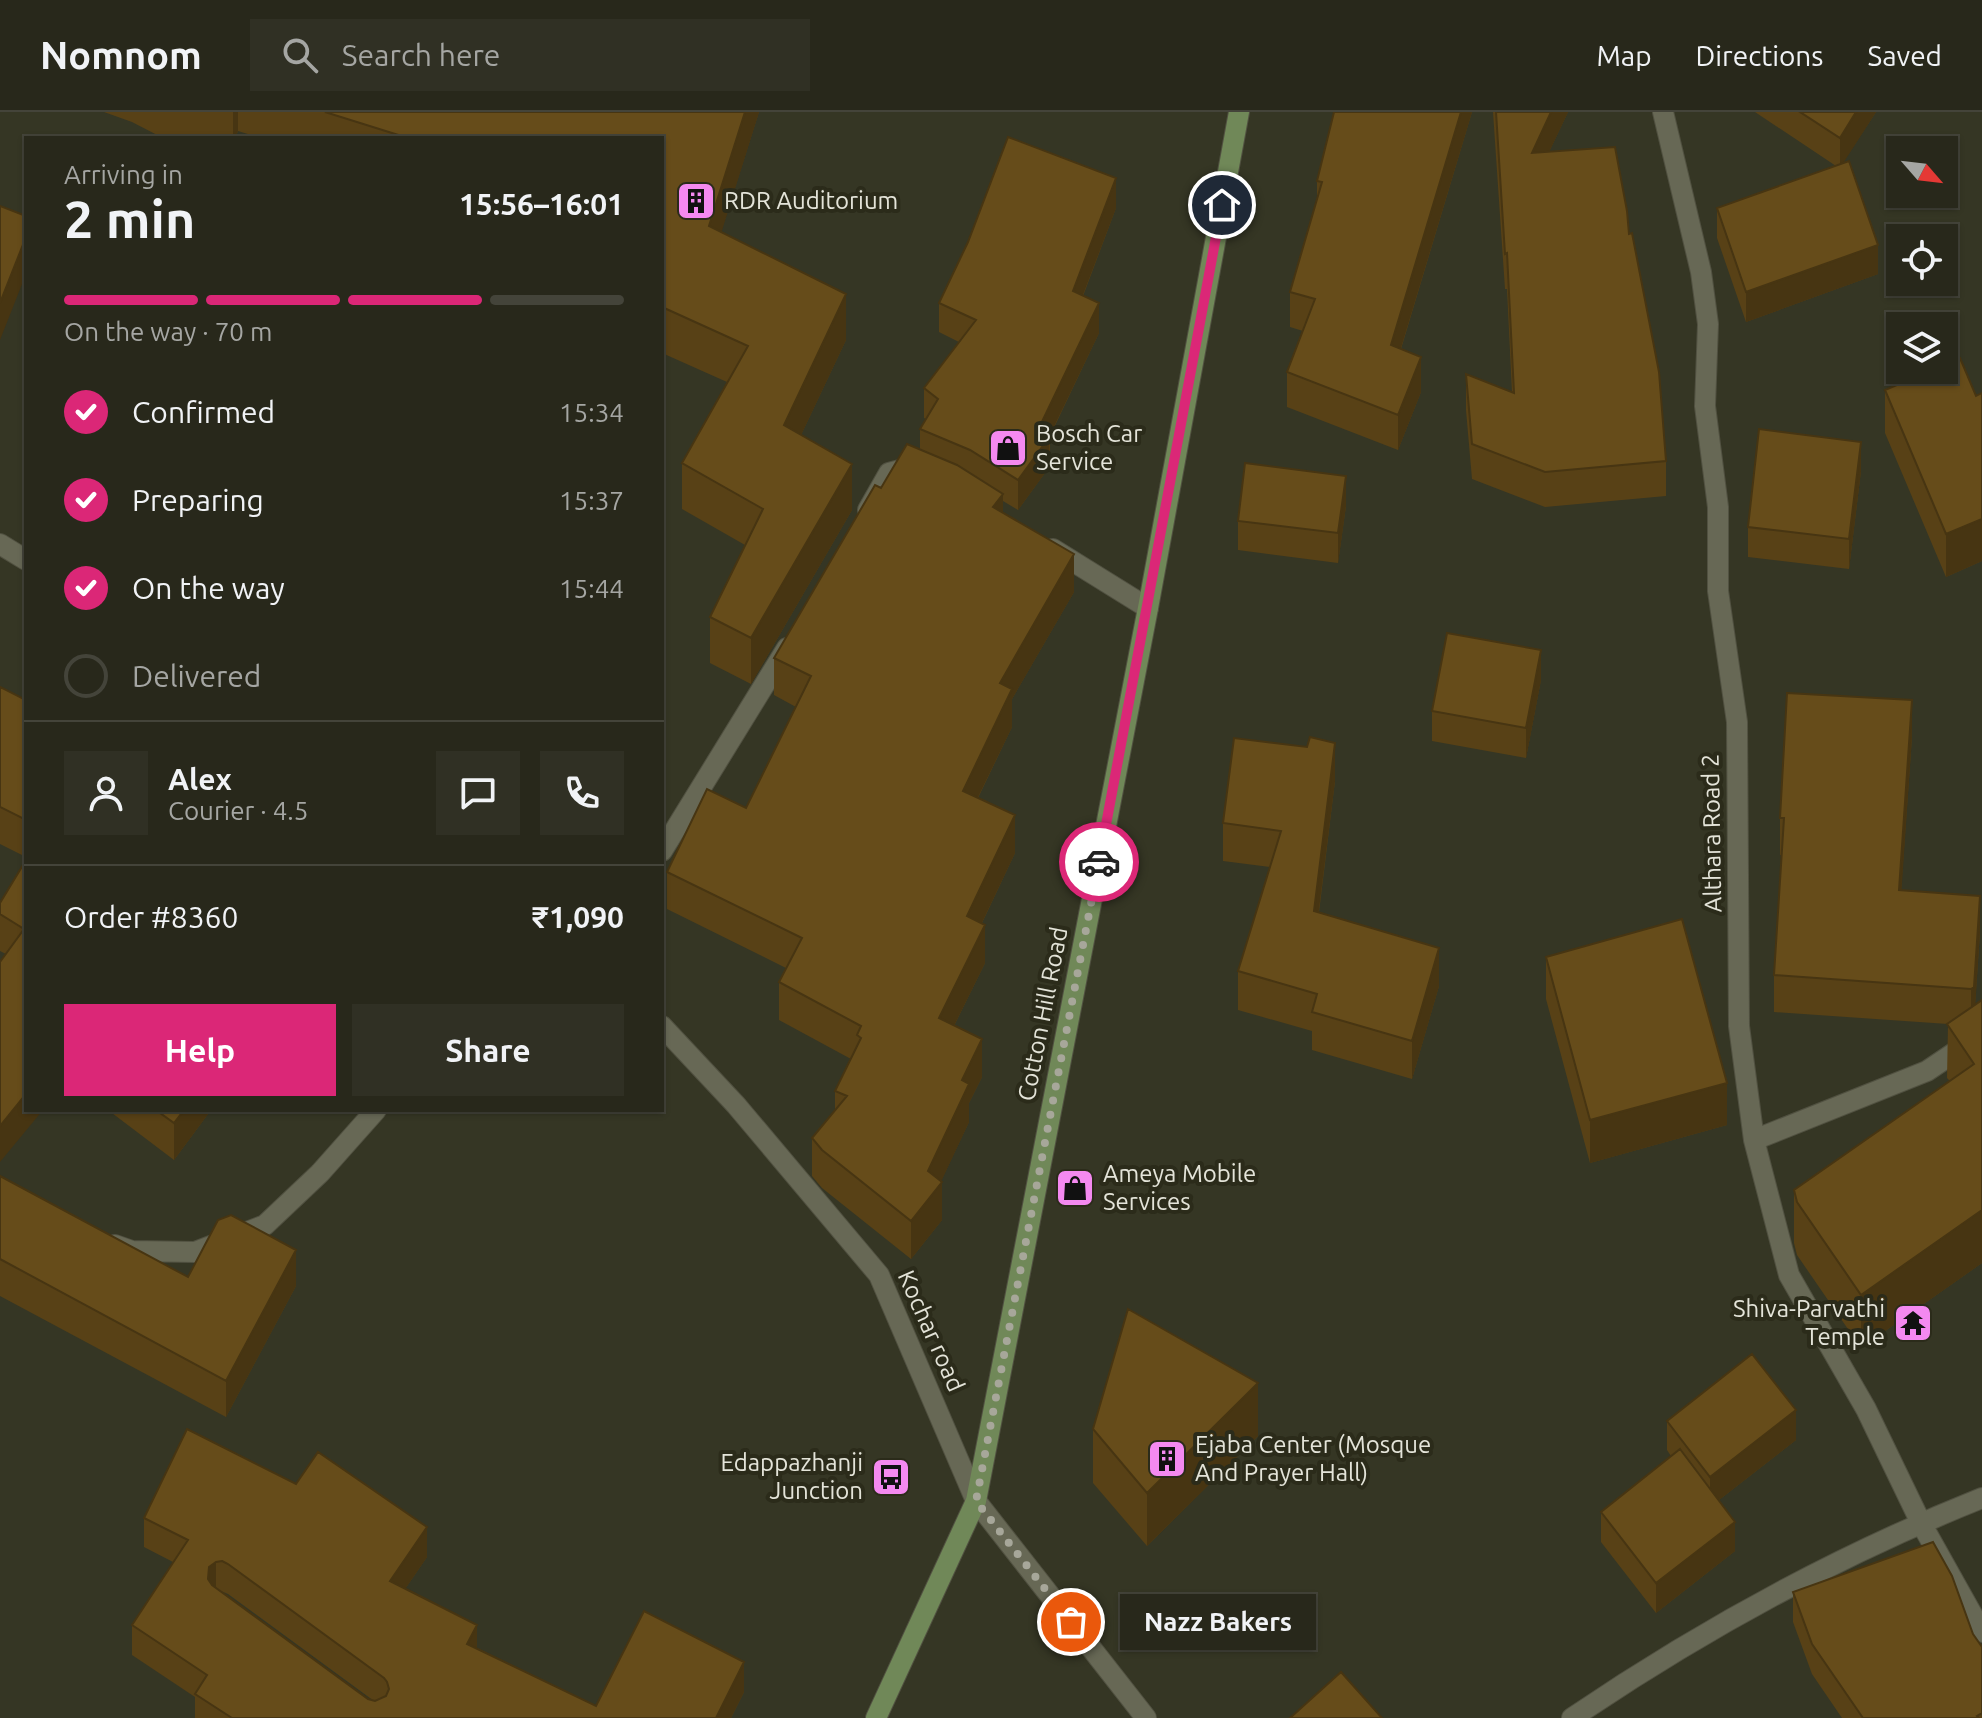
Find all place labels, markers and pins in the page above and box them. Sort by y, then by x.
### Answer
pin [1188,171,1256,239]
building icon: RDR Auditorium [675,180,717,222]
place label: RDR Auditorium [724,187,898,214]
place label: Bosch Car Service [1036,420,1142,475]
shop icon: Bosch Car Service [987,427,1029,469]
place label: Ameya Mobile Services [1103,1160,1256,1215]
shop icon: Ameya Mobile Services [1054,1167,1096,1209]
place label: Shiva-Parvathi Temple [1733,1295,1885,1350]
temple icon: Shiva-Parvathi Temple [1892,1302,1934,1344]
place label: Ejaba Center (Mosque And Prayer Hall) [1195,1431,1431,1486]
building icon: Ejaba Center (Mosque And Prayer Hall) [1146,1438,1188,1480]
place label: Edappazhanji Junction [721,1449,863,1504]
bus stop icon: Edappazhanji Junction [870,1456,912,1498]
pin [1037,1588,1105,1656]
callout: Nazz Bakers [1119,1594,1315,1650]

